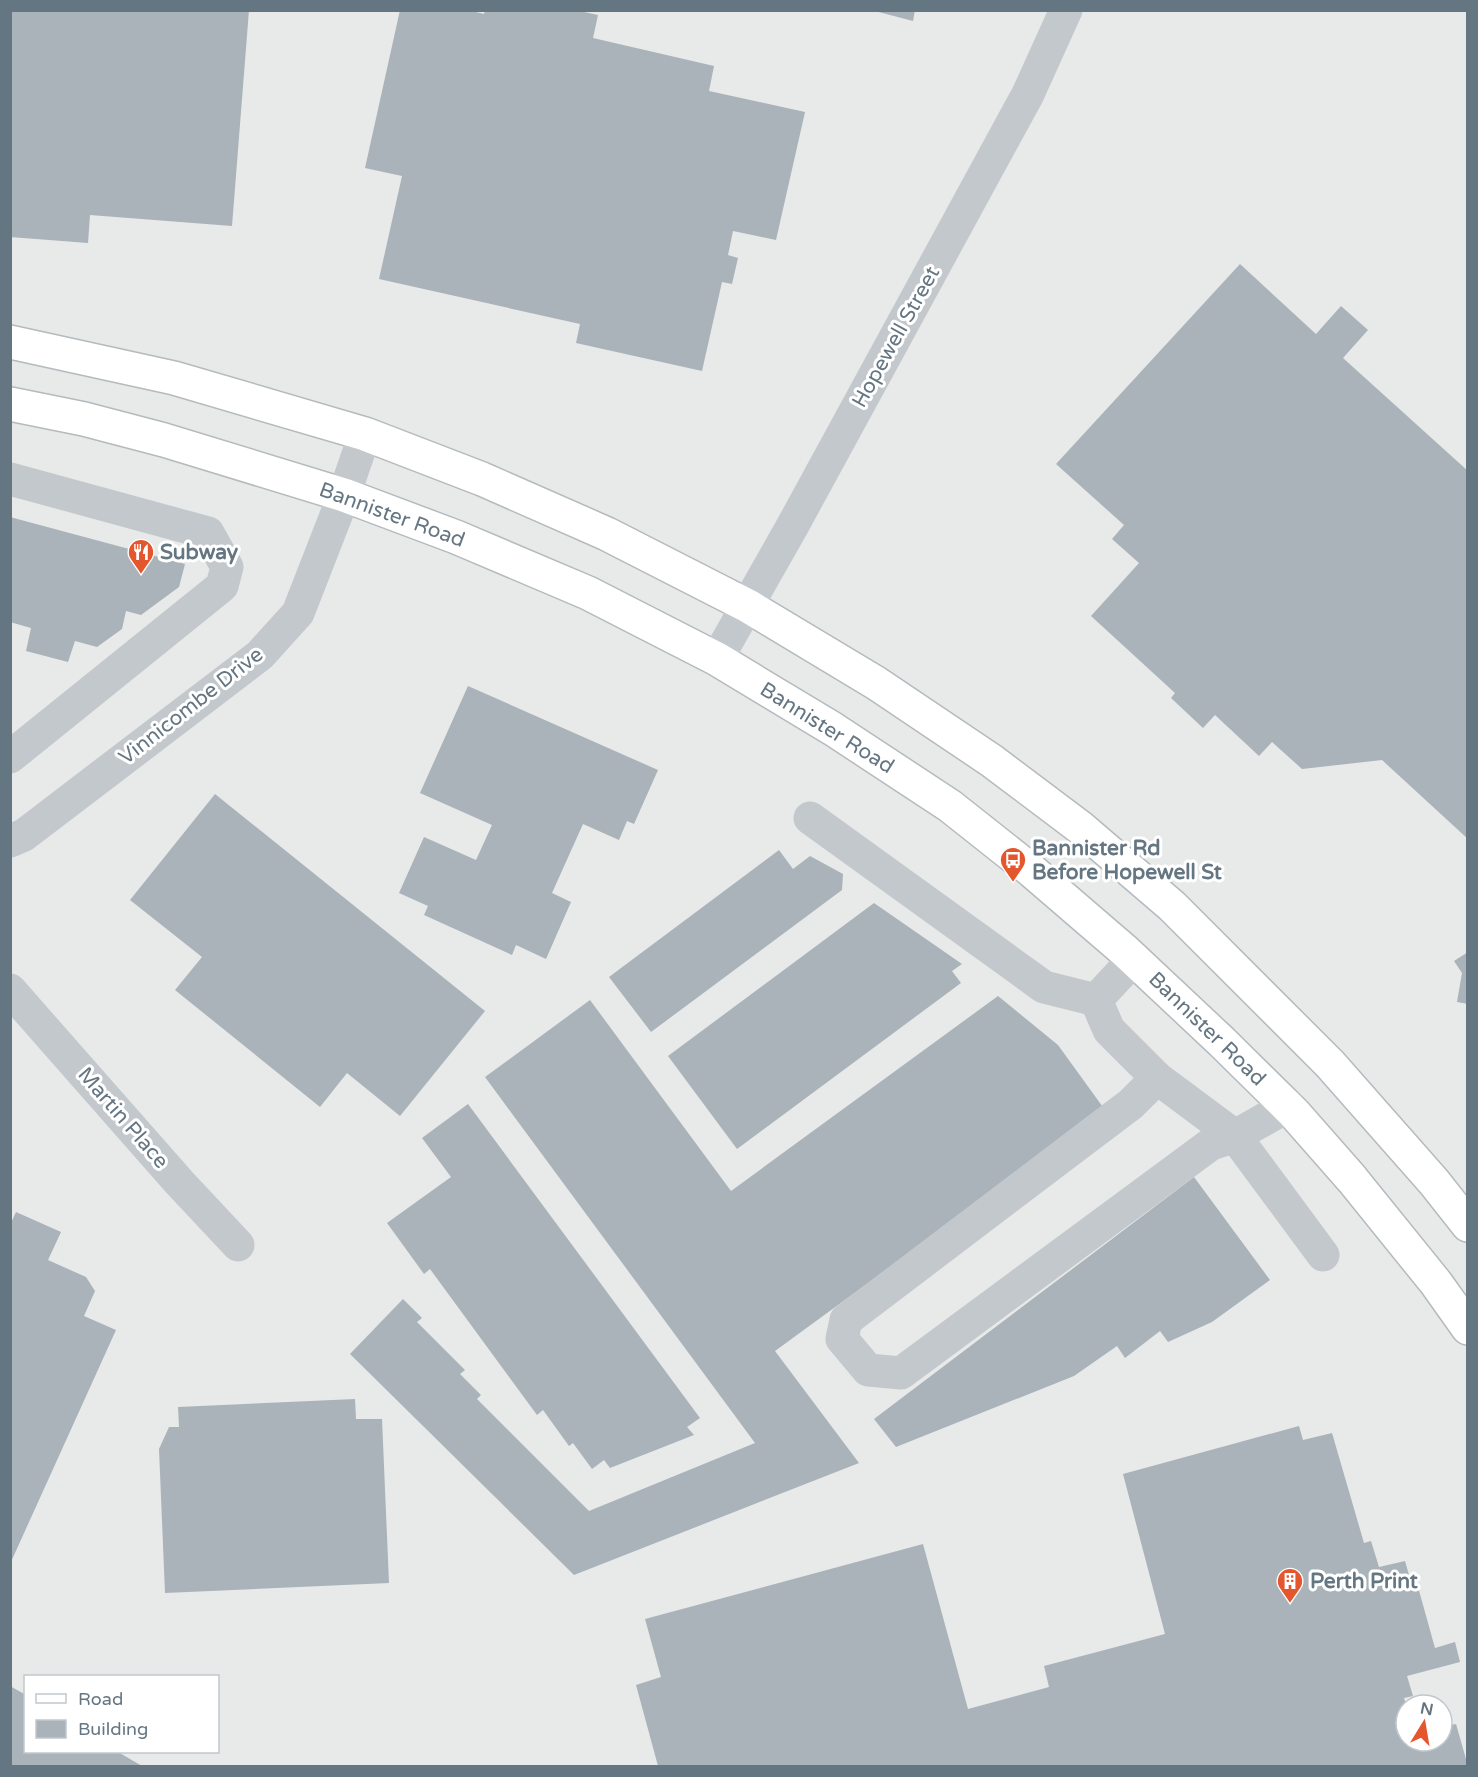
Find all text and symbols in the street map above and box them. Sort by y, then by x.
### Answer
street label: Hopewell Street [847,262,945,412]
street label: Bannister Road [316,477,468,553]
restaurant icon: Subway [126,537,156,575]
place label: Subway [160,540,239,565]
street label: Vinnicombe Drive [114,642,268,770]
street label: Bannister Road [755,677,899,779]
place label: Bannister Rd Before Hopewell St [1032,836,1222,885]
bus stop icon: Bannister Rd Before Hopewell St [998,845,1028,883]
street label: Bannister Road [1143,967,1271,1091]
street label: Martin Place [72,1062,174,1174]
building icon: Perth Print [1275,1566,1305,1604]
place label: Perth Print [1310,1569,1418,1594]
legend [24,1675,219,1753]
text: Road [78,1688,123,1710]
north arrow [1394,1693,1454,1753]
text: N [1418,1698,1435,1720]
text: Building [78,1718,148,1740]

